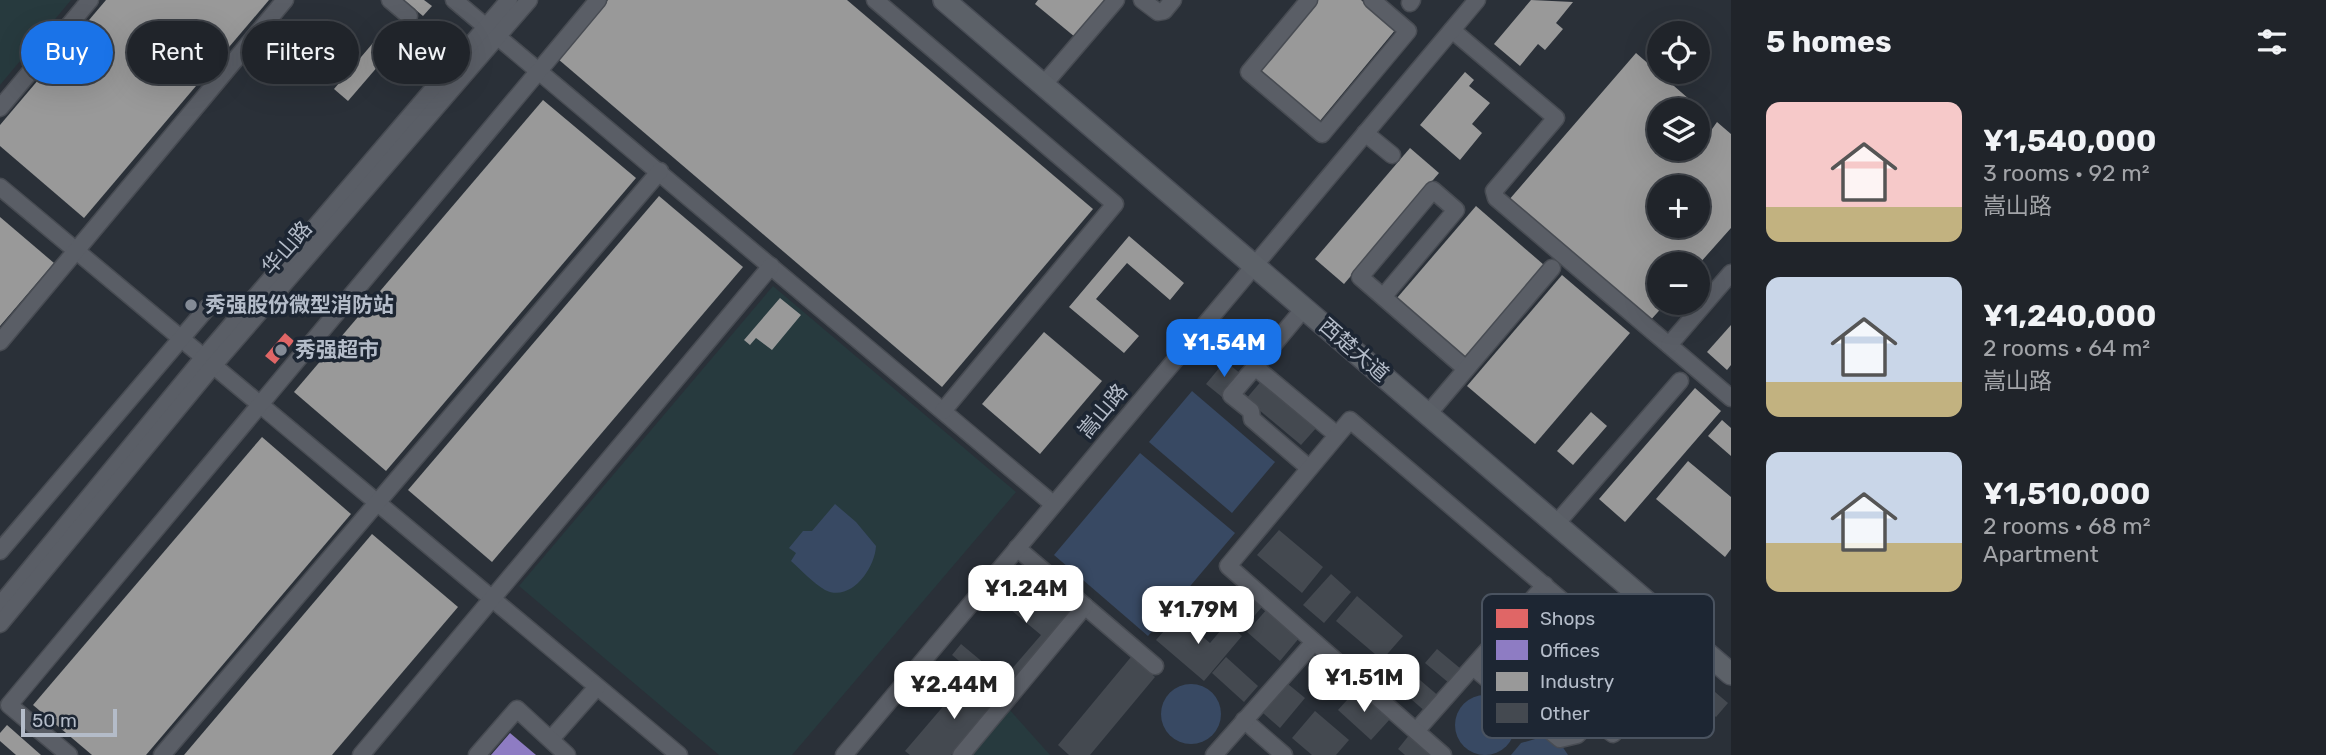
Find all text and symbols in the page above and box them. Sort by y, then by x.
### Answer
chip: Buy [21,21,113,84]
chip: Rent [127,21,228,84]
chip: Filters [242,21,359,84]
chip: New [373,21,470,84]
map controls [1647,21,1710,315]
button: locate [1647,21,1710,84]
icon: filters [2253,23,2291,61]
text: 5 homes [1766,24,1892,60]
button: layers [1647,98,1710,161]
text: ¥1,540,000 [1983,123,2156,159]
icon: home [1822,130,1906,214]
text: 3 rooms · 92 m² [1983,159,2149,187]
button: + [1647,175,1710,238]
text: 嵩山路 [1983,192,2052,220]
street label: 华山路 [257,216,317,280]
button: − [1647,252,1710,315]
place label: 秀强股份微型消防站 [205,292,394,317]
marker: 秀强股份微型消防站 [183,297,199,313]
text: ¥1,240,000 [1983,298,2156,334]
icon: home [1822,305,1906,389]
street label: 西楚大道 [1314,313,1394,387]
pin: ¥1.54M [1167,320,1281,379]
text: ¥1.54M [1182,328,1266,356]
text: 2 rooms · 64 m² [1983,334,2150,362]
place label: 秀强超市 [295,337,379,362]
marker: 秀强超市 [273,342,289,358]
text: 嵩山路 [1983,367,2052,395]
street label: 嵩山路 [1073,379,1132,443]
text: ¥1,510,000 [1983,476,2151,512]
icon: home [1822,480,1906,564]
text: 2 rooms · 68 m² [1983,512,2151,540]
text: Apartment [1983,540,2099,568]
pin: ¥1.24M [969,566,1083,625]
text: ¥1.24M [984,574,1068,602]
pin: ¥1.79M [1141,586,1255,646]
legend [1482,594,1714,738]
text: ¥1.79M [1158,595,1238,623]
text: Shops [1540,607,1595,630]
text: Offices [1540,639,1600,662]
pin: ¥1.51M [1307,654,1421,714]
pin: ¥2.44M [897,662,1011,721]
text: ¥1.51M [1325,663,1403,691]
text: ¥2.44M [910,670,998,698]
text: Industry [1540,670,1614,693]
text: Other [1540,702,1591,725]
scale bar [21,706,117,738]
text: 50 m [32,709,77,732]

